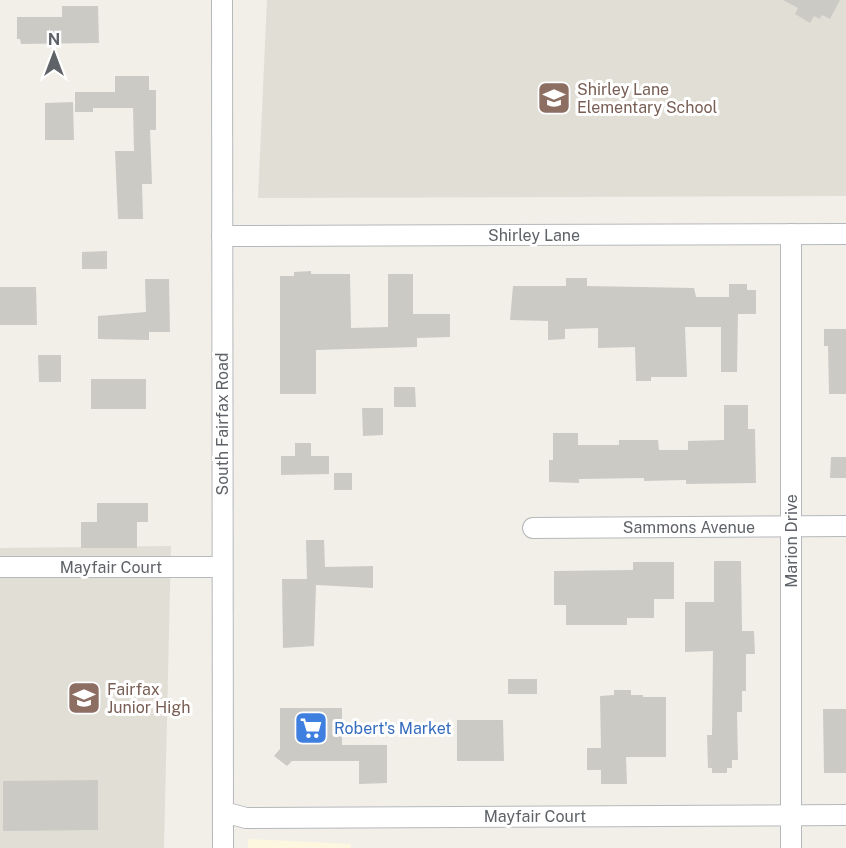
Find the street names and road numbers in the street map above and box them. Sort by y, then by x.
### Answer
street label: Shirley Lane [488,226,580,245]
street label: South Fairfax Road [213,353,232,495]
street label: Marion Drive [782,494,801,588]
street label: Sammons Avenue [623,518,755,537]
street label: Mayfair Court [60,558,162,577]
street label: Mayfair Court [484,807,586,826]

